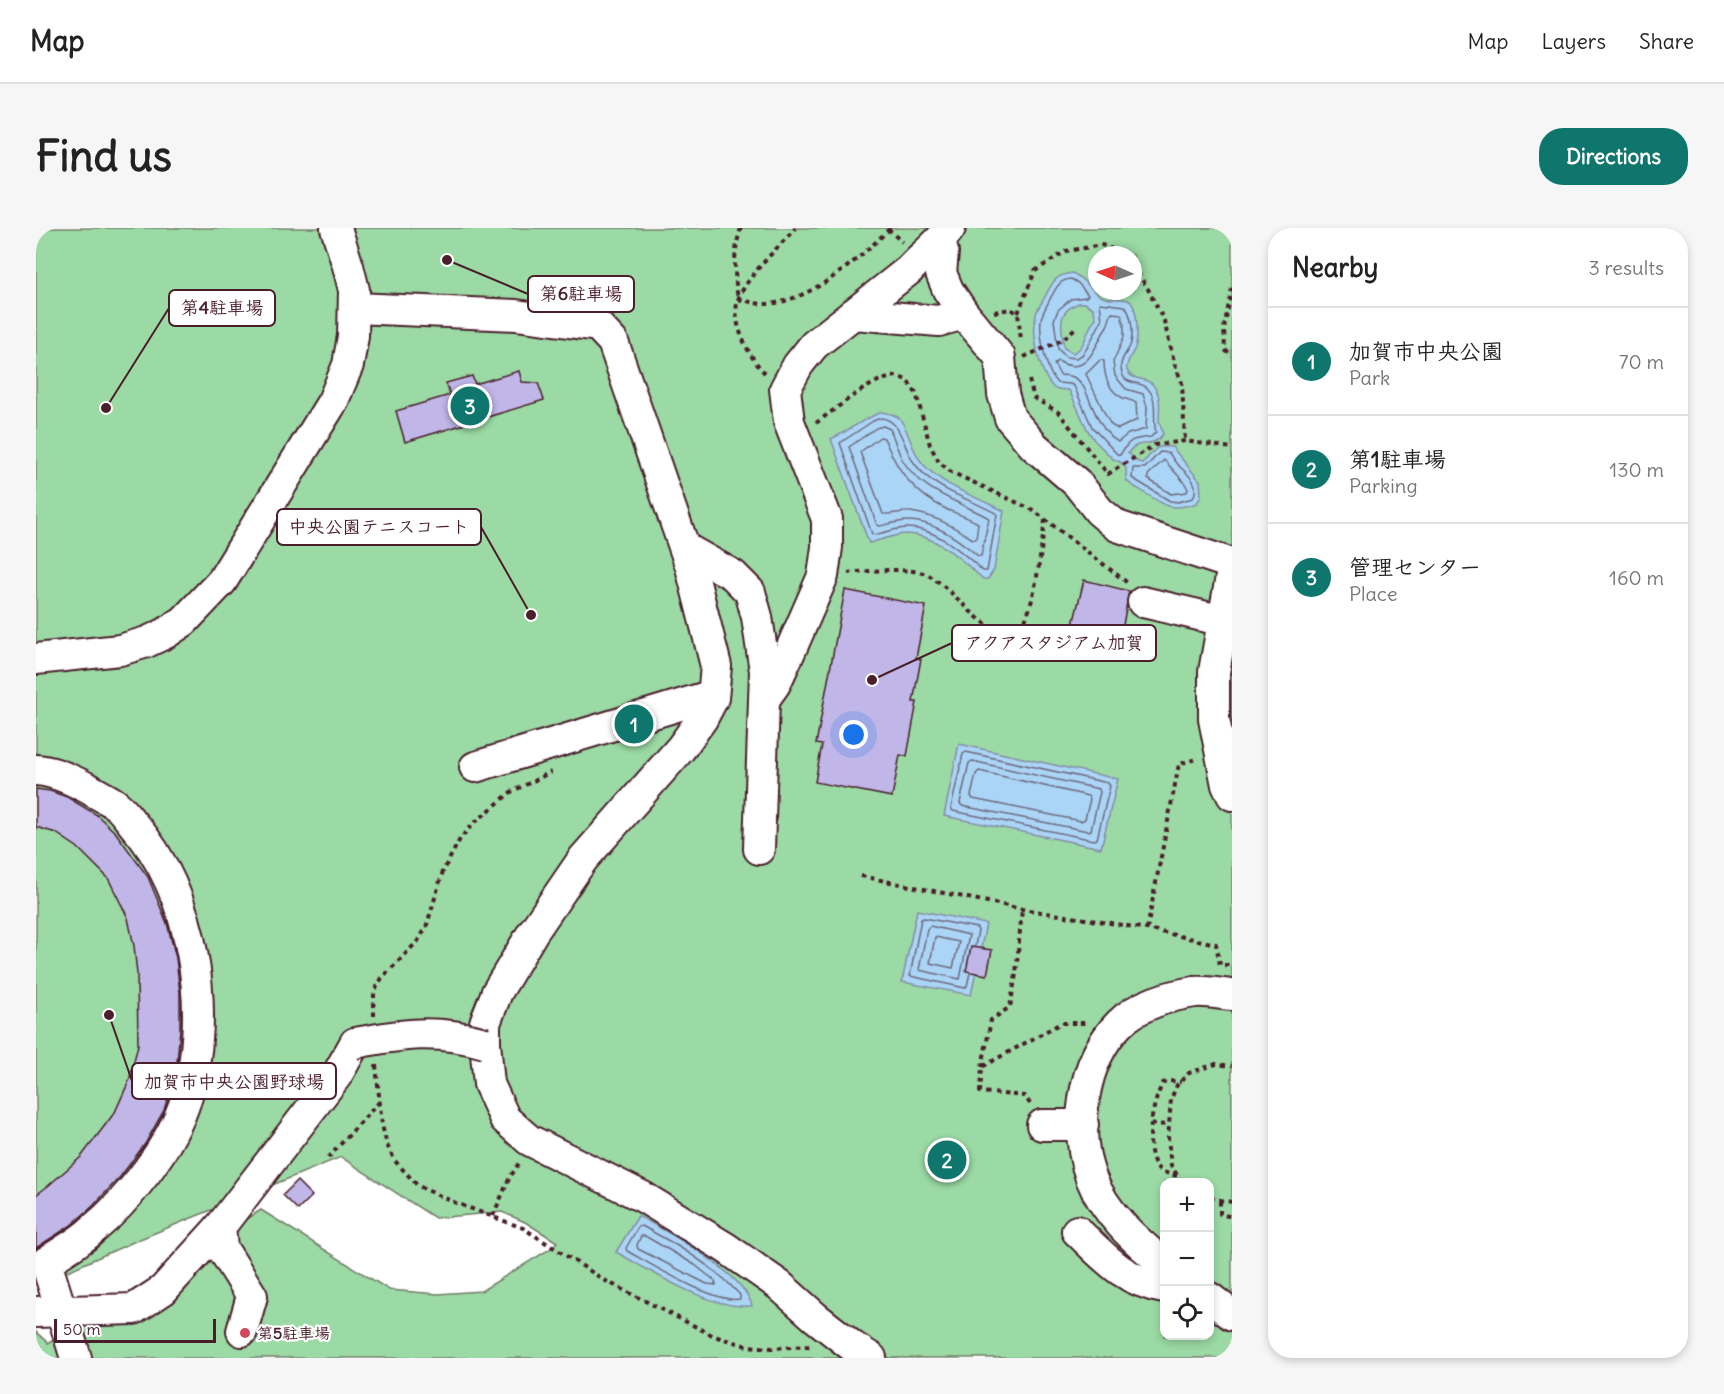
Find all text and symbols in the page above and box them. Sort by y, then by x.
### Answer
text: Map [30,23,84,59]
text: Map [1468,28,1508,55]
text: Layers [1541,28,1606,55]
text: Share [1639,28,1694,55]
button: Directions [1539,128,1688,185]
text: Find us [36,130,172,182]
north arrow [1088,246,1142,300]
text: Nearby [1292,251,1378,284]
text: 3 results [1588,255,1664,280]
callout: 第6駐車場 [528,276,634,312]
text: 第6駐車場 [540,282,622,305]
callout: 第4駐車場 [169,290,275,326]
text: 第4駐車場 [181,296,263,319]
text: 加賀市中央公園 [1349,337,1503,365]
text: 1 [1308,349,1315,374]
text: 70 m [1619,349,1664,374]
text: Park [1349,365,1390,390]
pin: 3 [450,384,490,429]
text: 第1駐車場 [1349,445,1446,473]
text: 2 [1306,457,1317,482]
text: 130 m [1609,457,1664,482]
text: Parking [1349,473,1418,498]
callout: 中央公園テニスコート [277,509,481,545]
text: 中央公園テニスコート [289,515,469,538]
text: 管理センター [1349,553,1481,581]
text: 3 [1306,565,1317,590]
text: 160 m [1609,565,1664,590]
text: Place [1349,581,1397,606]
callout: アクアスタジアム加賀 [952,625,1156,661]
text: アクアスタジアム加賀 [965,631,1143,654]
pin: 1 [614,702,654,746]
your location [839,720,868,749]
callout: 加賀市中央公園野球場 [132,1063,336,1099]
text: 加賀市中央公園野球場 [144,1070,324,1093]
pin: 2 [928,1138,966,1182]
map controls [1160,1178,1214,1340]
button: + [1160,1178,1214,1232]
button: − [1160,1232,1214,1286]
button: locate [1160,1286,1214,1340]
scale bar [54,1316,216,1344]
text: 50 m [63,1319,101,1339]
place label: 第5駐車場 [257,1323,330,1343]
marker: 第5駐車場 [238,1326,252,1340]

